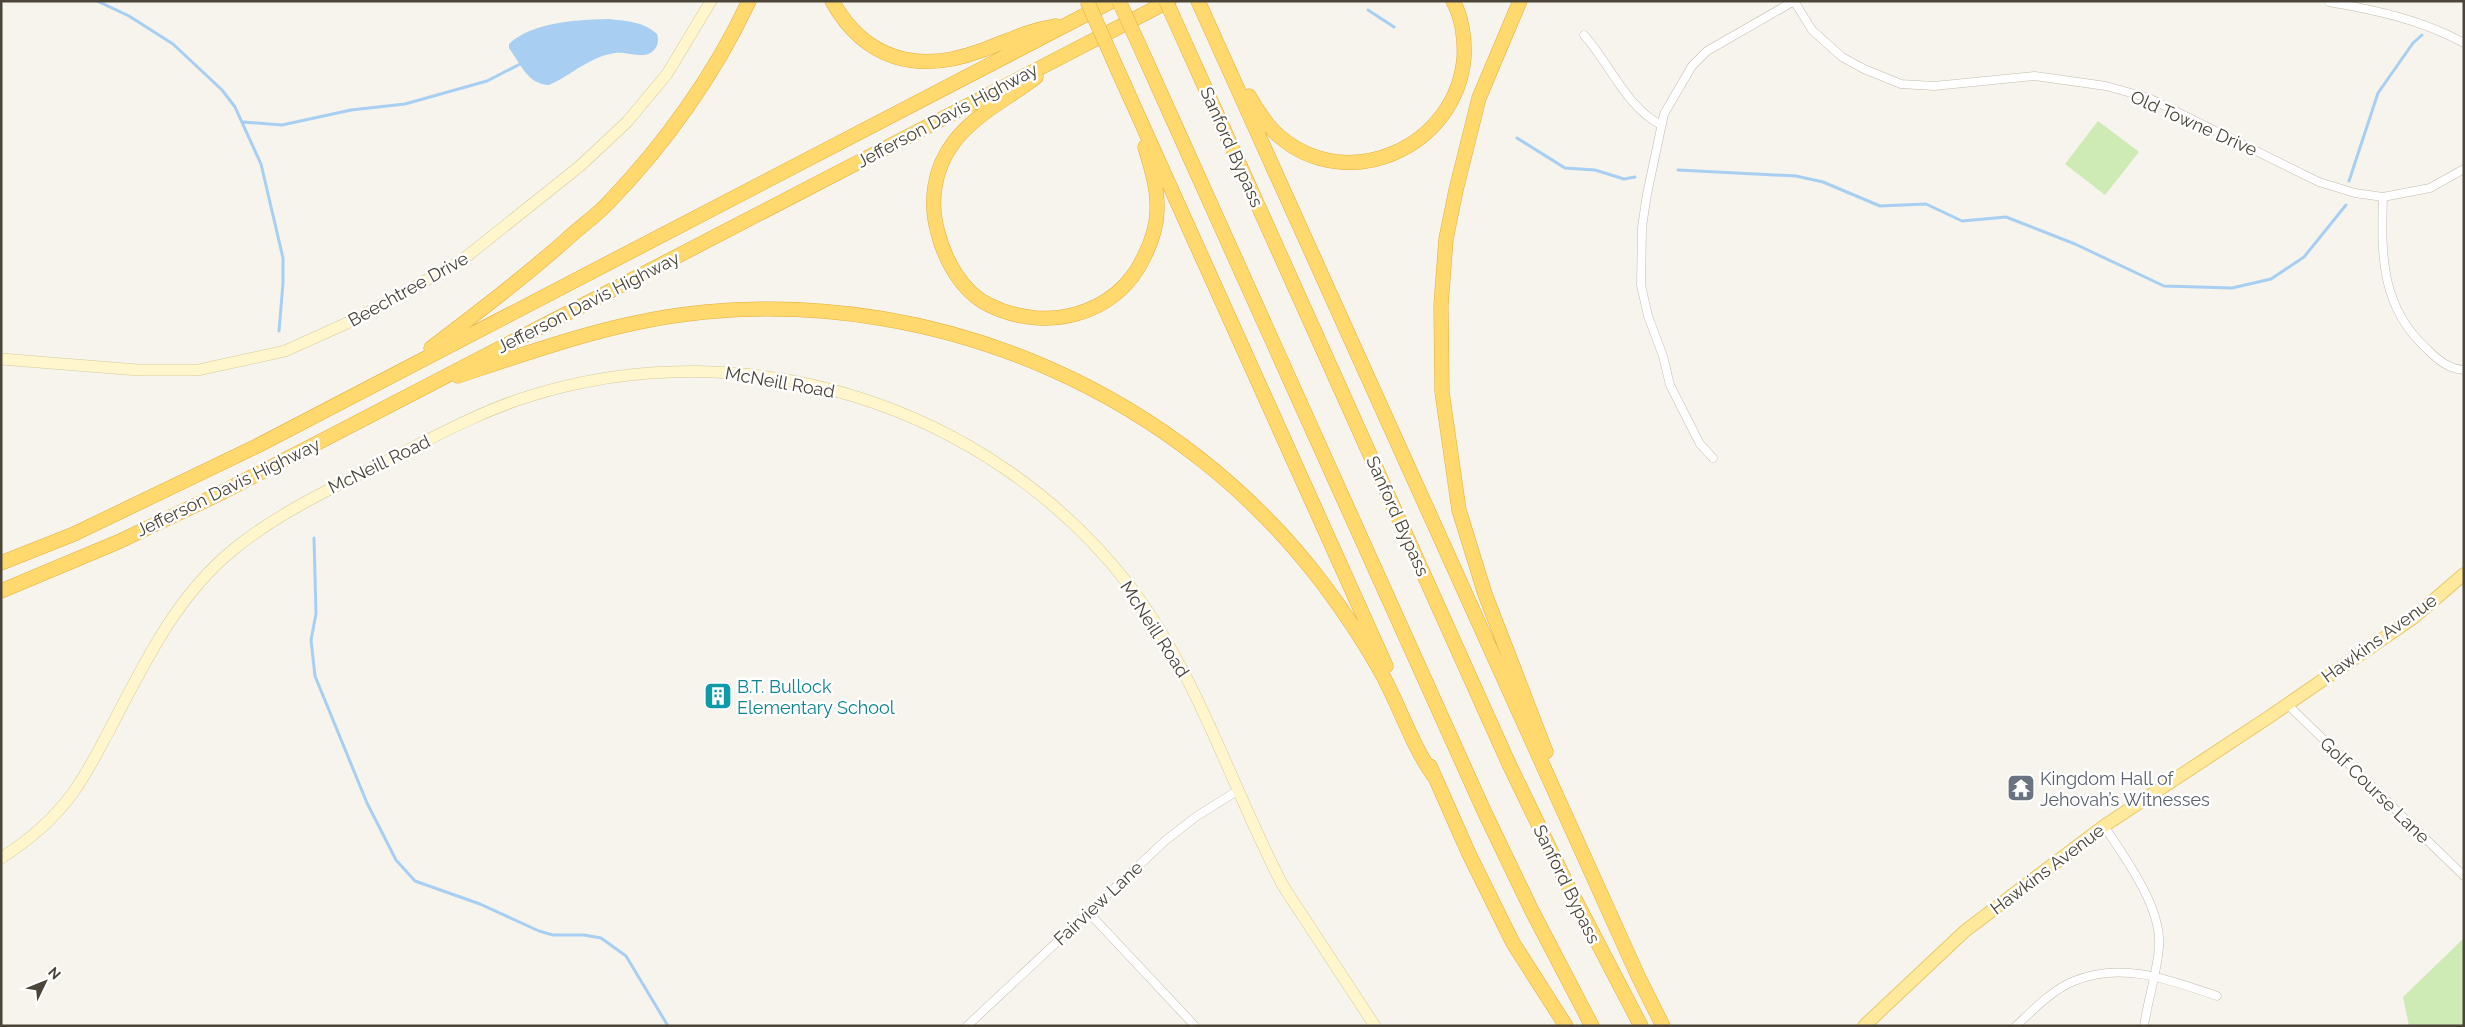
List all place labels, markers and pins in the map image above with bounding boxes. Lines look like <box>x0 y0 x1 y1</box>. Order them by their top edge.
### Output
place label: B.T. Bullock Elementary School <box>737 676 895 718</box>
building icon: B.T. Bullock Elementary School <box>703 681 733 711</box>
place label: Kingdom Hall of Jehovah’s Witnesses <box>2040 768 2210 810</box>
temple icon: Kingdom Hall of Jehovah’s Witnesses <box>2006 773 2036 803</box>

